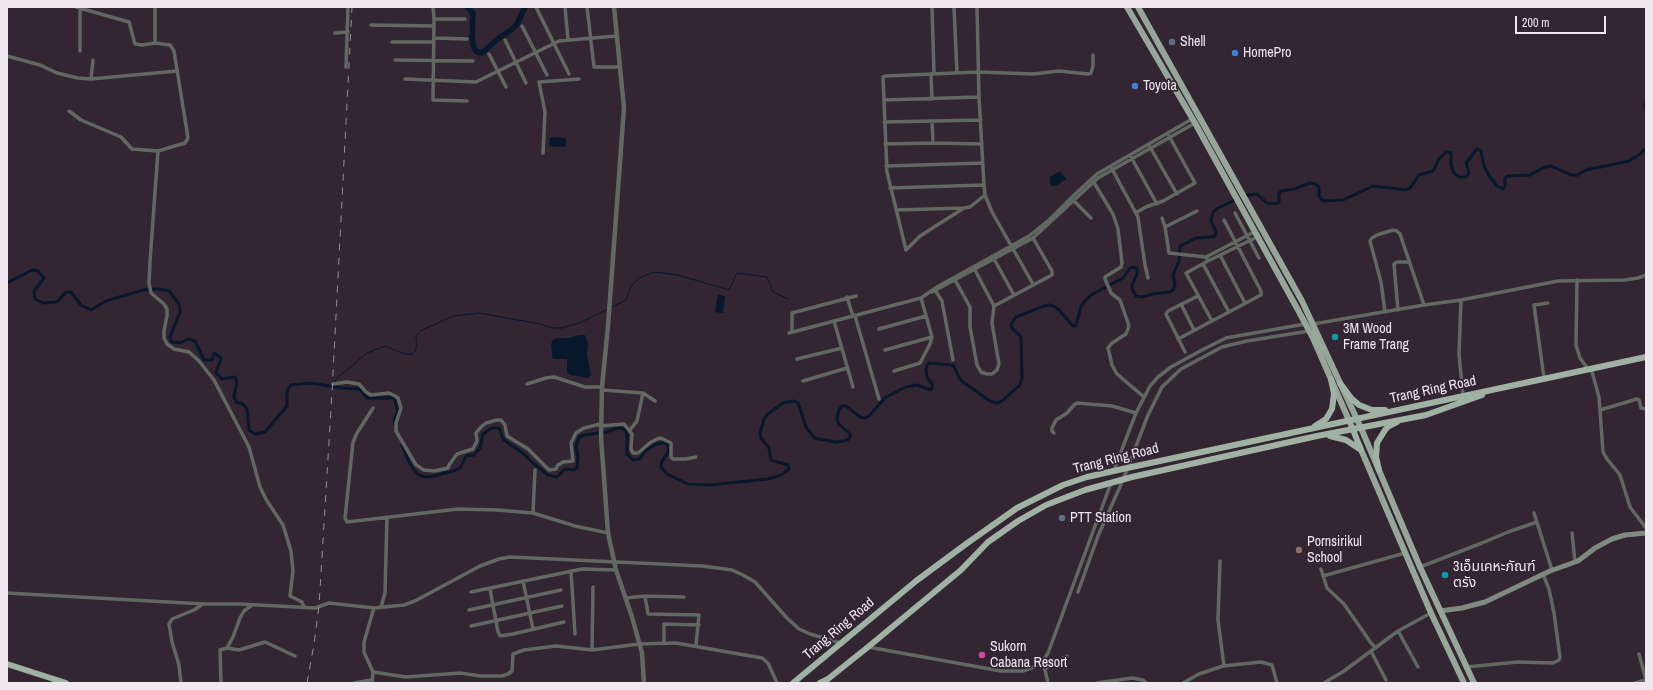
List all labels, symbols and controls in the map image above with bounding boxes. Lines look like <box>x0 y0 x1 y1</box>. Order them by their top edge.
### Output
scale bar <box>1517 8 1608 34</box>
text: 200 m <box>1522 15 1549 31</box>
place label: Shell <box>1180 34 1206 50</box>
marker: Shell <box>1167 37 1177 47</box>
place label: HomePro <box>1243 45 1291 61</box>
marker: HomePro <box>1230 48 1240 58</box>
place label: Toyota <box>1143 78 1177 94</box>
marker: Toyota <box>1130 81 1140 91</box>
place label: 3M Wood Frame Trang <box>1343 321 1409 354</box>
marker: 3M Wood Frame Trang <box>1330 332 1340 342</box>
street label: Trang Ring Road <box>1388 373 1478 407</box>
street label: Trang Ring Road <box>1071 440 1161 478</box>
place label: PTT Station <box>1070 510 1131 526</box>
marker: PTT Station <box>1057 513 1067 523</box>
place label: Pornsirikul School <box>1307 534 1362 566</box>
marker: Pornsirikul School <box>1294 545 1304 555</box>
place label: 3เอ็มเคหะภัณฑ์ ตรัง <box>1453 559 1535 592</box>
marker: 3เอ็มเคหะภัณฑ์ ตรัง <box>1440 570 1450 580</box>
street label: Trang Ring Road <box>800 594 878 664</box>
place label: Sukorn Cabana Resort <box>990 639 1067 672</box>
marker: Sukorn Cabana Resort <box>977 650 987 660</box>

